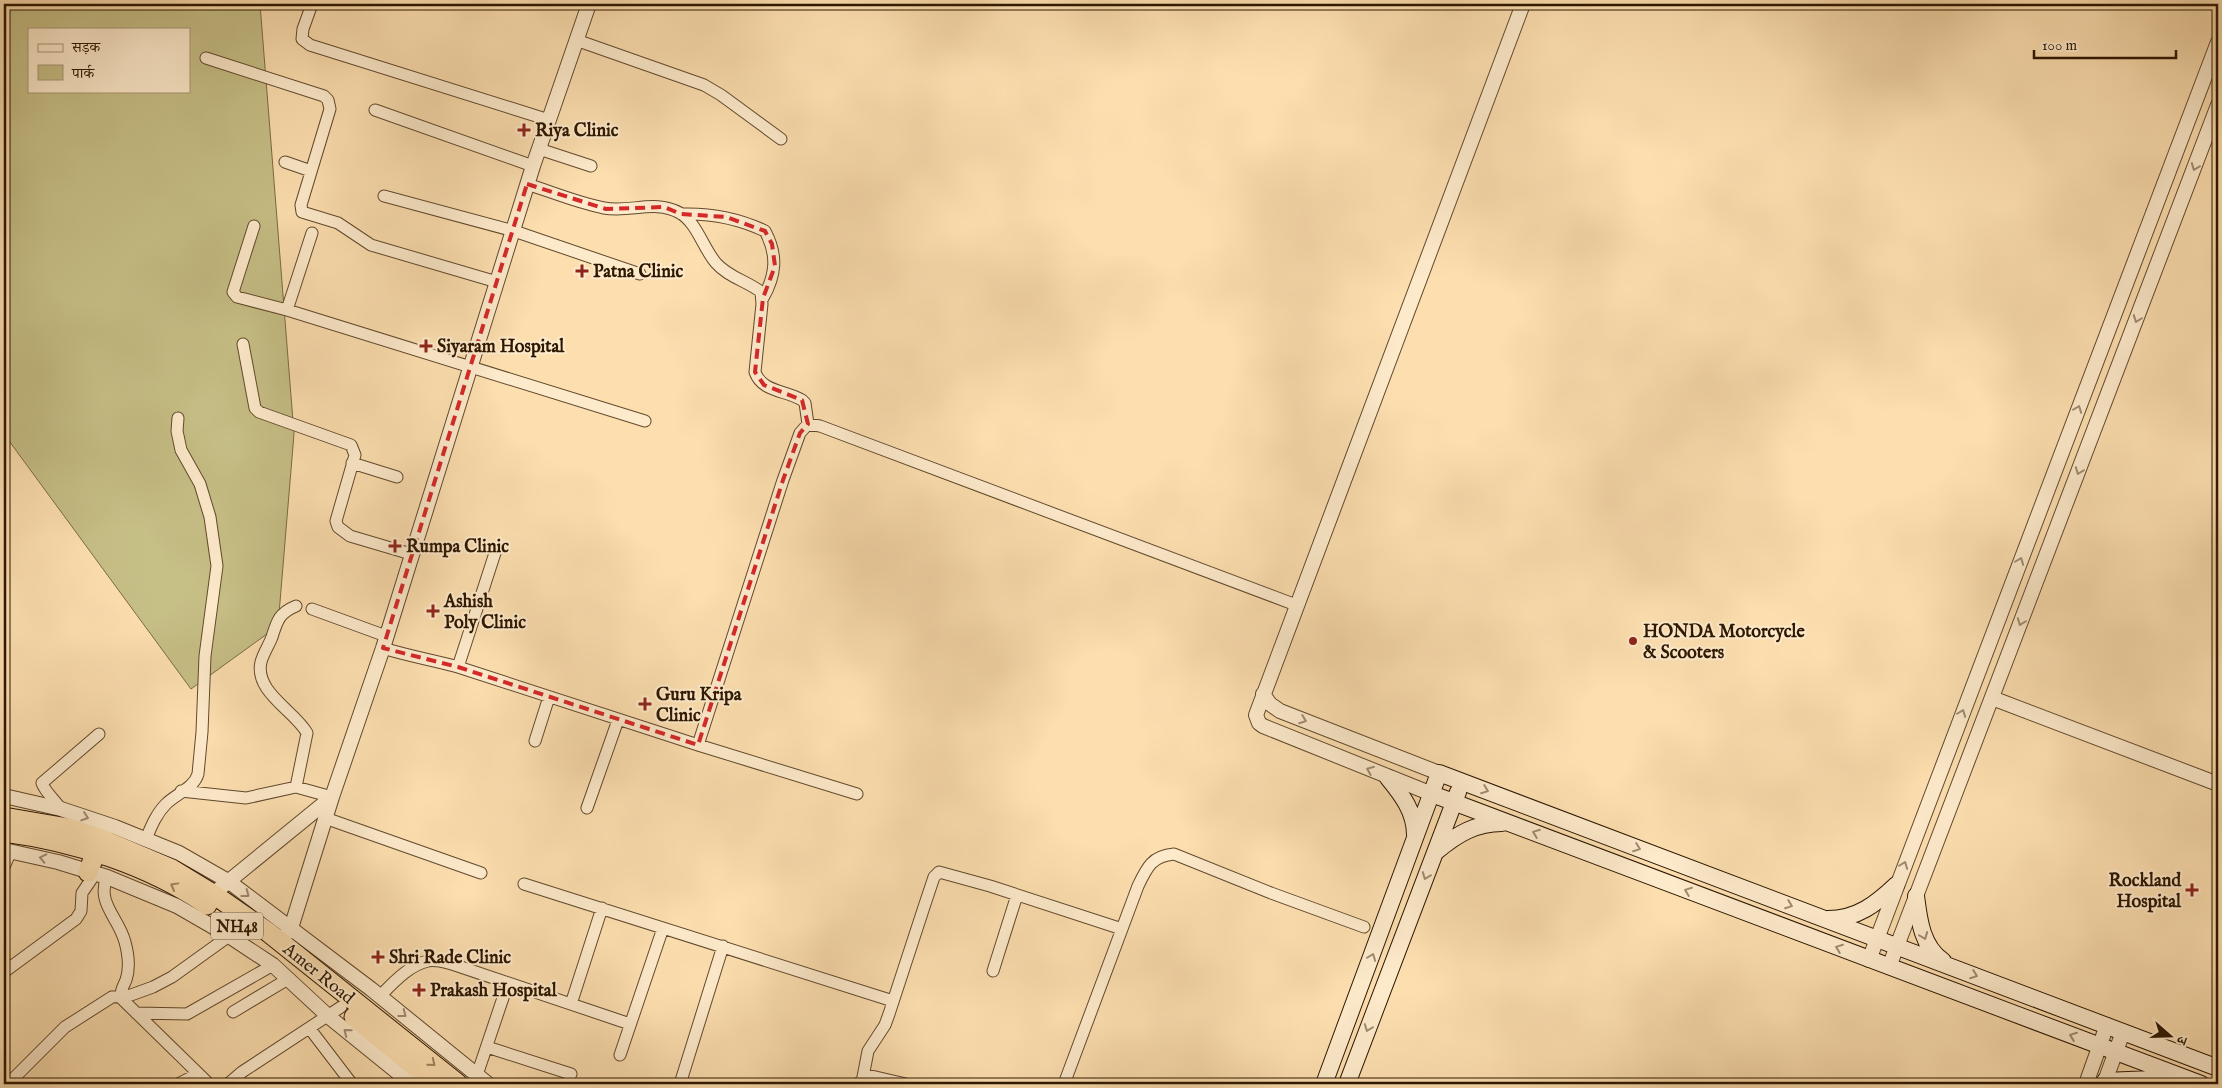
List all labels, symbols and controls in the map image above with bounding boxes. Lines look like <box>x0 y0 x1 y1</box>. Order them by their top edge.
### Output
legend <box>28 28 190 92</box>
scale bar <box>2034 28 2177 60</box>
text: 100 m <box>2042 36 2078 55</box>
text: सड़क <box>71 38 101 57</box>
text: पार्क <box>71 64 95 83</box>
place label: Riya Clinic <box>535 120 619 143</box>
marker: Riya Clinic <box>517 123 531 137</box>
one-way arrow <box>2191 162 2201 171</box>
place label: Patna Clinic <box>593 261 683 284</box>
marker: Patna Clinic <box>575 264 589 278</box>
one-way arrow <box>2133 314 2143 323</box>
place label: Siyaram Hospital <box>437 336 565 359</box>
marker: Siyaram Hospital <box>419 339 433 353</box>
one-way arrow <box>2072 405 2082 414</box>
one-way arrow <box>2075 466 2085 474</box>
place label: Rumpa Clinic <box>406 536 509 559</box>
marker: Rumpa Clinic <box>388 539 402 553</box>
one-way arrow <box>2014 557 2024 566</box>
place label: Ashish Poly Clinic <box>443 591 526 635</box>
marker: Ashish Poly Clinic <box>426 604 440 618</box>
one-way arrow <box>2017 618 2027 626</box>
place label: HONDA Motorcycle & Scooters <box>1643 621 1805 665</box>
marker: HONDA Motorcycle & Scooters <box>1627 635 1639 647</box>
place label: Guru Kripa Clinic <box>656 684 743 728</box>
marker: Guru Kripa Clinic <box>638 697 652 711</box>
one-way arrow <box>1956 709 1966 718</box>
one-way arrow <box>1298 714 1306 724</box>
one-way arrow <box>1366 766 1375 776</box>
one-way arrow <box>1480 784 1489 794</box>
one-way arrow <box>80 811 88 821</box>
one-way arrow <box>1532 829 1540 839</box>
one-way arrow <box>1632 842 1641 852</box>
one-way arrow <box>39 853 48 864</box>
one-way arrow <box>1898 861 1908 870</box>
place label: Rockland Hospital <box>2108 870 2182 914</box>
one-way arrow <box>1422 871 1432 880</box>
one-way arrow <box>171 883 180 893</box>
marker: Rockland Hospital <box>2185 883 2199 897</box>
one-way arrow <box>1684 887 1692 897</box>
one-way arrow <box>240 888 250 897</box>
one-way arrow <box>1784 899 1793 909</box>
road number: NH48 <box>211 912 263 939</box>
one-way arrow <box>1918 931 1928 940</box>
street label: Amer Road <box>277 938 359 1010</box>
one-way arrow <box>1836 944 1844 954</box>
place label: Shri Rade Clinic <box>389 947 511 970</box>
marker: Shri Rade Clinic <box>371 950 385 964</box>
one-way arrow <box>1366 953 1376 962</box>
one-way arrow <box>1969 969 1977 979</box>
place label: Prakash Hospital <box>430 980 558 1003</box>
marker: Prakash Hospital <box>412 983 426 997</box>
one-way arrow <box>397 1009 406 1017</box>
north arrow <box>2144 1010 2194 1060</box>
one-way arrow <box>1364 1023 1374 1031</box>
one-way arrow <box>344 1028 353 1037</box>
one-way arrow <box>2070 1032 2078 1042</box>
text: उ <box>2171 1033 2191 1047</box>
one-way arrow <box>426 1057 435 1066</box>

